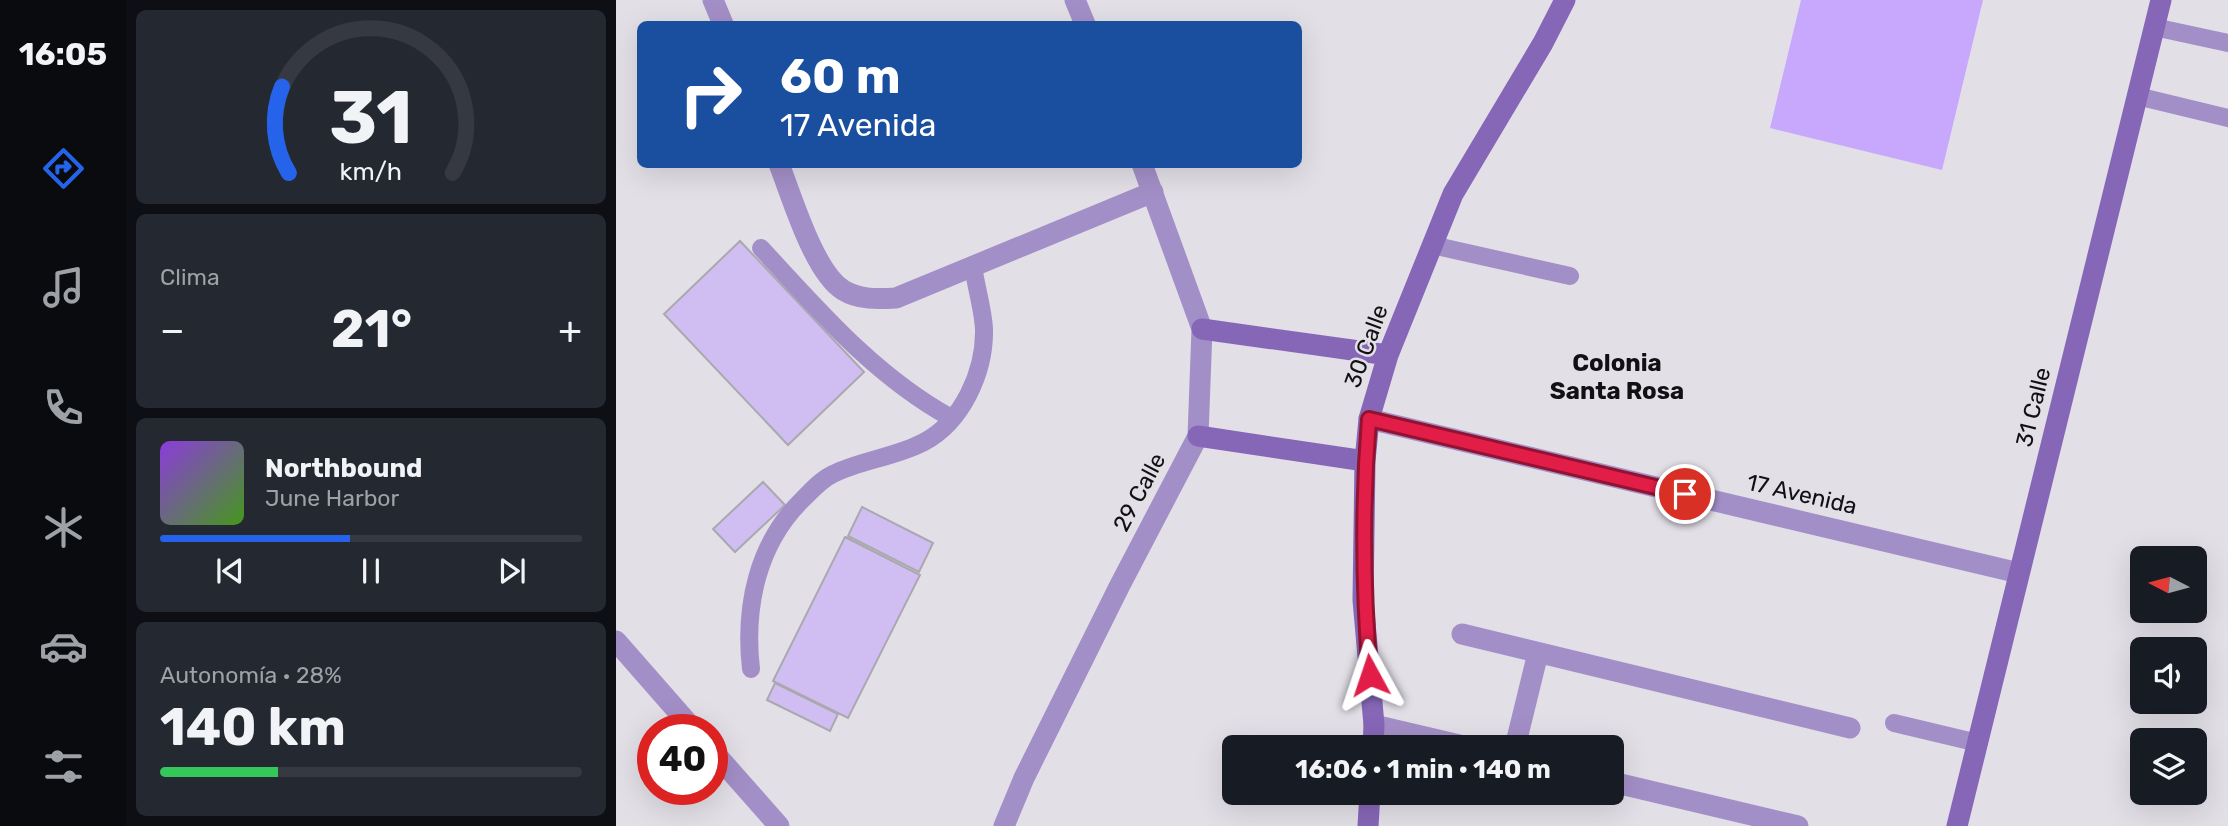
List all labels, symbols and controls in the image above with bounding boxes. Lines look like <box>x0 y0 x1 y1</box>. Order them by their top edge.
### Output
text: 16:05 <box>19 35 107 73</box>
text: 60 m <box>780 47 901 105</box>
icon: right <box>665 49 756 140</box>
text: 31 <box>329 75 413 161</box>
text: 17 Avenida <box>780 106 936 144</box>
icon: directions <box>39 144 88 193</box>
text: km/h <box>340 157 402 186</box>
icon: music <box>39 263 88 312</box>
text: Clima <box>160 263 220 291</box>
text: 21° <box>331 298 412 360</box>
street label: 30 Calle <box>1338 301 1394 391</box>
text: − <box>160 307 185 353</box>
text: + <box>558 307 582 353</box>
district label: Colonia Santa Rosa <box>1550 349 1684 405</box>
street label: 31 Calle <box>2010 364 2056 450</box>
icon: phone <box>39 383 88 432</box>
street label: 29 Calle <box>1107 448 1171 536</box>
text: Northbound <box>265 453 423 484</box>
pin <box>1655 464 1715 524</box>
street label: 17 Avenida <box>1744 468 1860 520</box>
icon: arrive <box>1666 475 1704 513</box>
text: June Harbor <box>265 484 399 512</box>
icon: climate <box>39 503 88 552</box>
north arrow <box>2130 546 2207 623</box>
map controls <box>2130 546 2207 805</box>
icon: previous <box>211 552 249 590</box>
icon: pause <box>352 552 390 590</box>
icon: next <box>493 552 531 590</box>
icon: car <box>39 622 88 671</box>
button: sound <box>2130 637 2207 714</box>
position arrow <box>1333 638 1407 712</box>
text: Autonomía · 28% <box>160 661 342 689</box>
text: 140 km <box>160 696 346 758</box>
speed limit sign: 40 <box>637 714 728 805</box>
button: layers <box>2130 728 2207 805</box>
icon: filters <box>39 742 88 791</box>
text: 16:06 · 1 min · 140 m <box>1295 754 1551 785</box>

